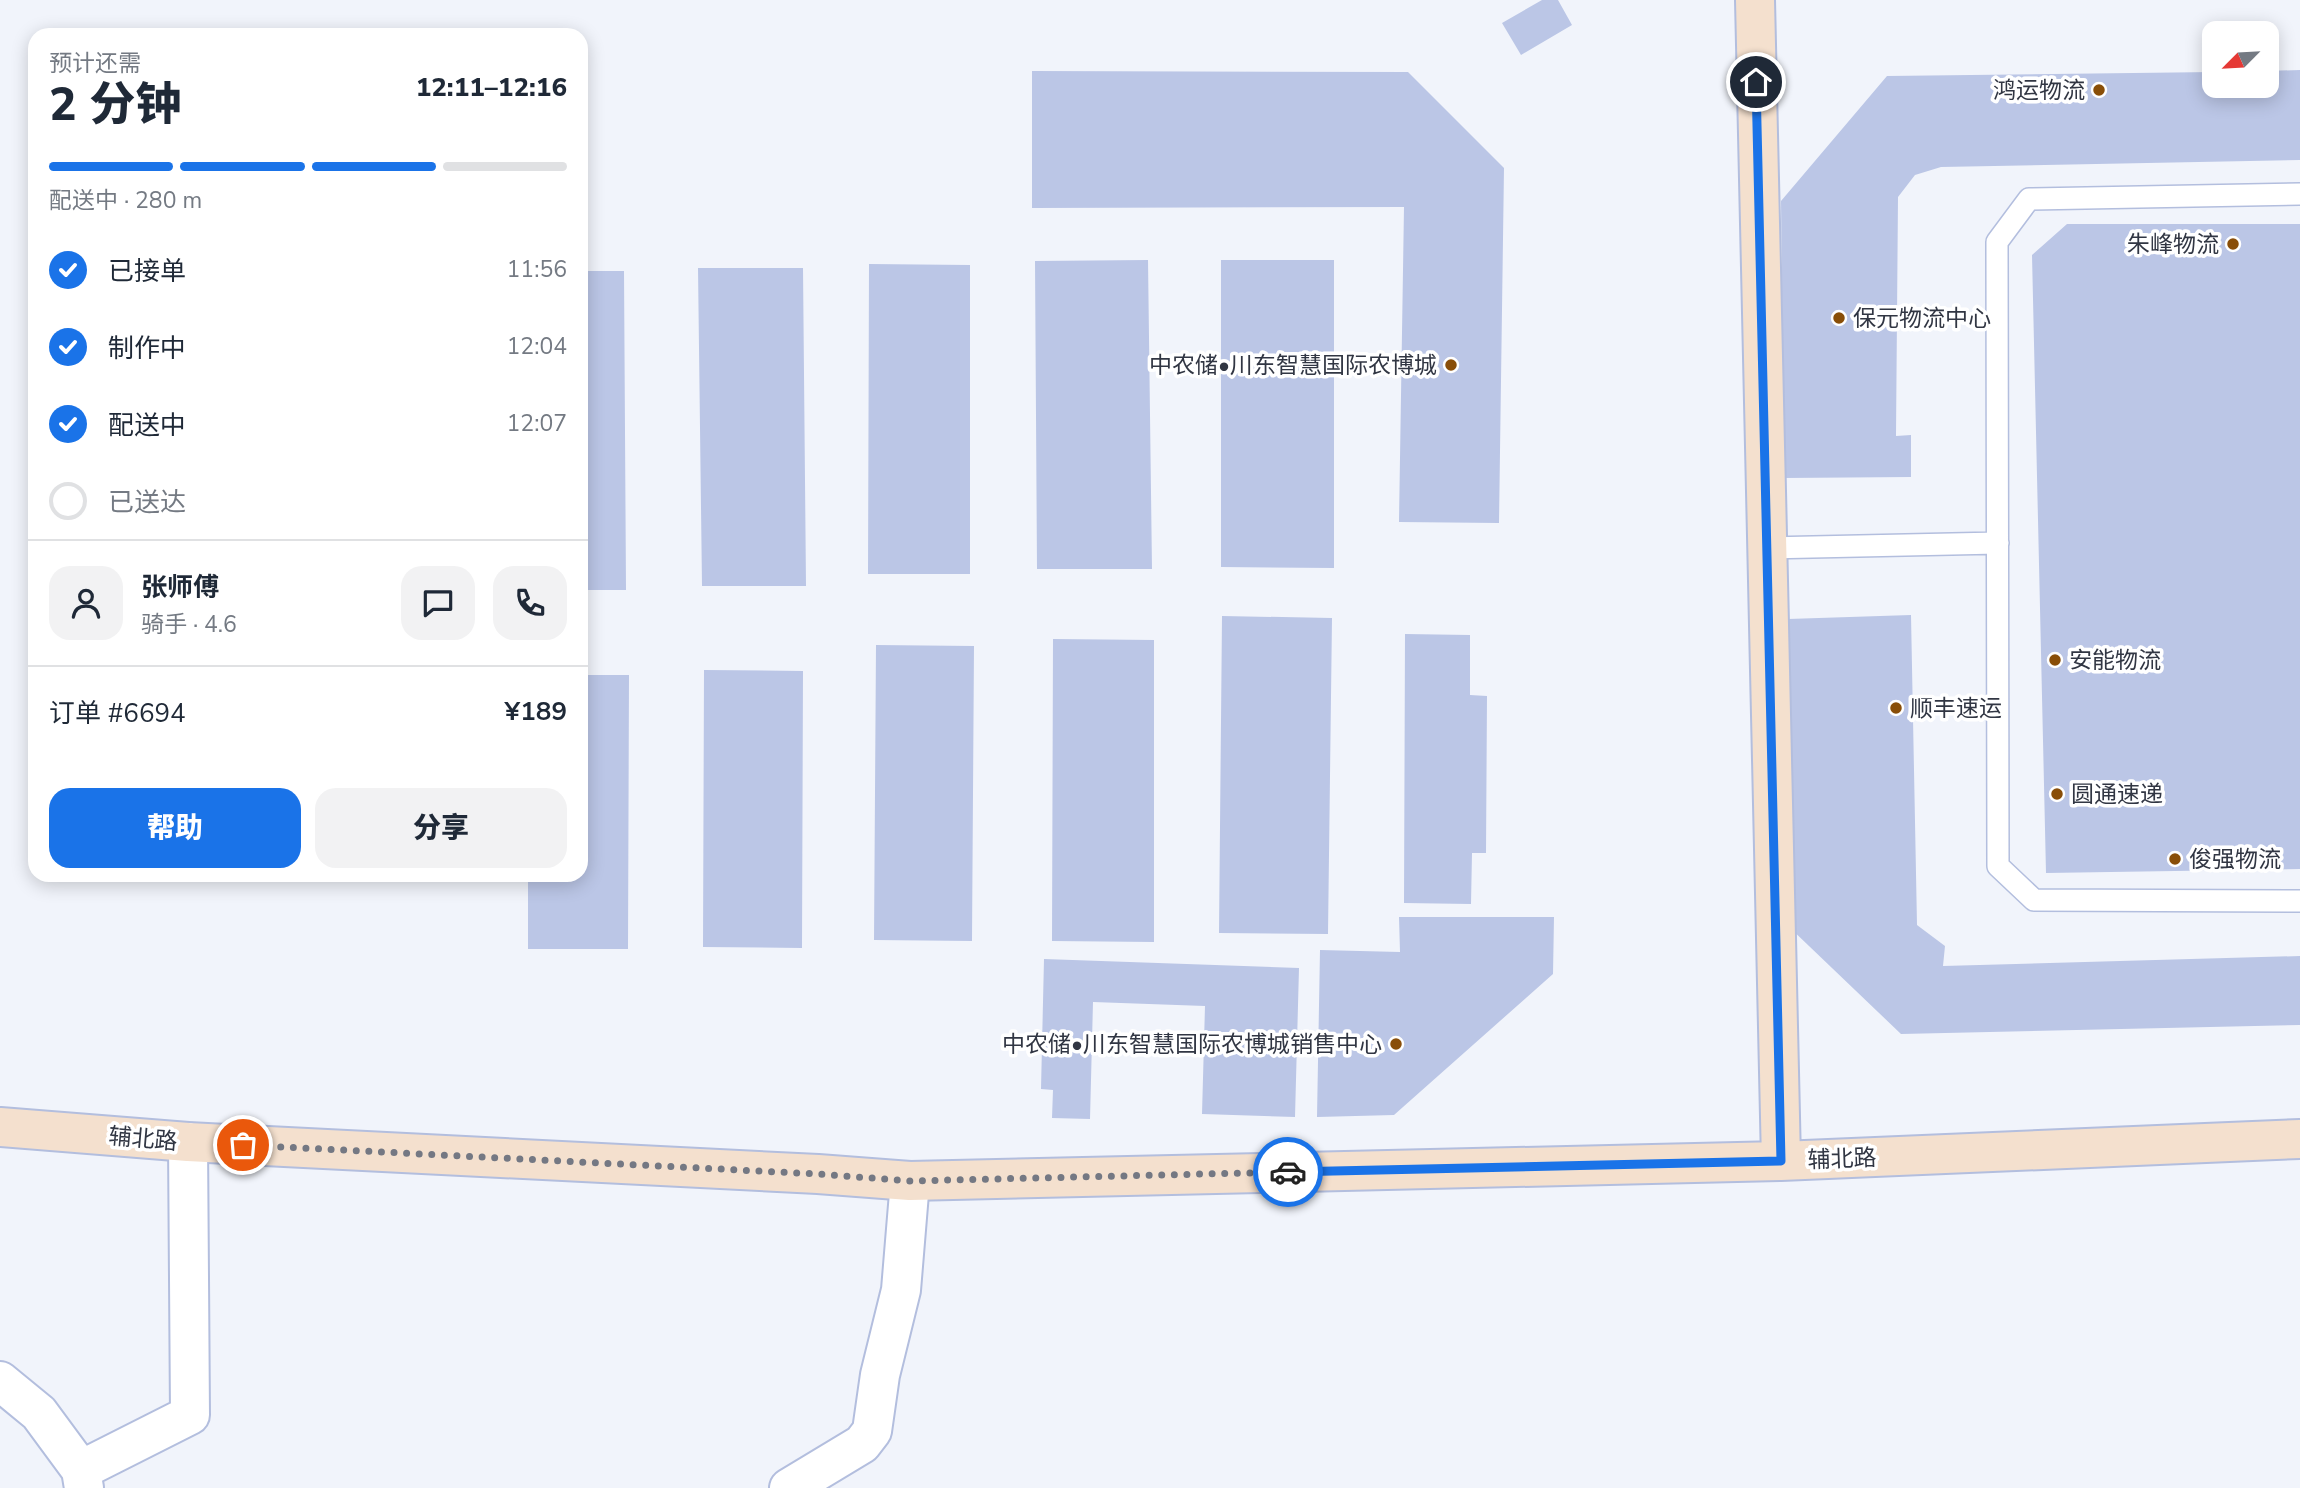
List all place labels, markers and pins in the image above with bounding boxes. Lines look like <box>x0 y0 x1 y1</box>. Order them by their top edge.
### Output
pin <box>1726 52 1786 112</box>
place label: 鸿运物流 <box>1993 75 2085 106</box>
marker: 鸿运物流 <box>2091 82 2107 98</box>
place label: 朱峰物流 <box>2127 229 2219 260</box>
marker: 朱峰物流 <box>2225 236 2241 252</box>
place label: 保元物流中心 <box>1853 303 1991 334</box>
marker: 保元物流中心 <box>1831 310 1847 326</box>
place label: 中农储•川东智慧国际农博城 <box>1149 350 1437 381</box>
marker: 中农储•川东智慧国际农博城 <box>1443 357 1459 373</box>
place label: 安能物流 <box>2069 645 2161 676</box>
marker: 安能物流 <box>2047 652 2063 668</box>
place label: 顺丰速运 <box>1910 693 2002 724</box>
marker: 顺丰速运 <box>1888 700 1904 716</box>
place label: 圆通速递 <box>2071 779 2163 810</box>
marker: 圆通速递 <box>2049 786 2065 802</box>
place label: 俊强物流 <box>2189 844 2281 875</box>
marker: 俊强物流 <box>2167 851 2183 867</box>
place label: 中农储•川东智慧国际农博城销售中心 <box>1002 1029 1382 1060</box>
marker: 中农储•川东智慧国际农博城销售中心 <box>1388 1036 1404 1052</box>
pin <box>213 1115 273 1175</box>

